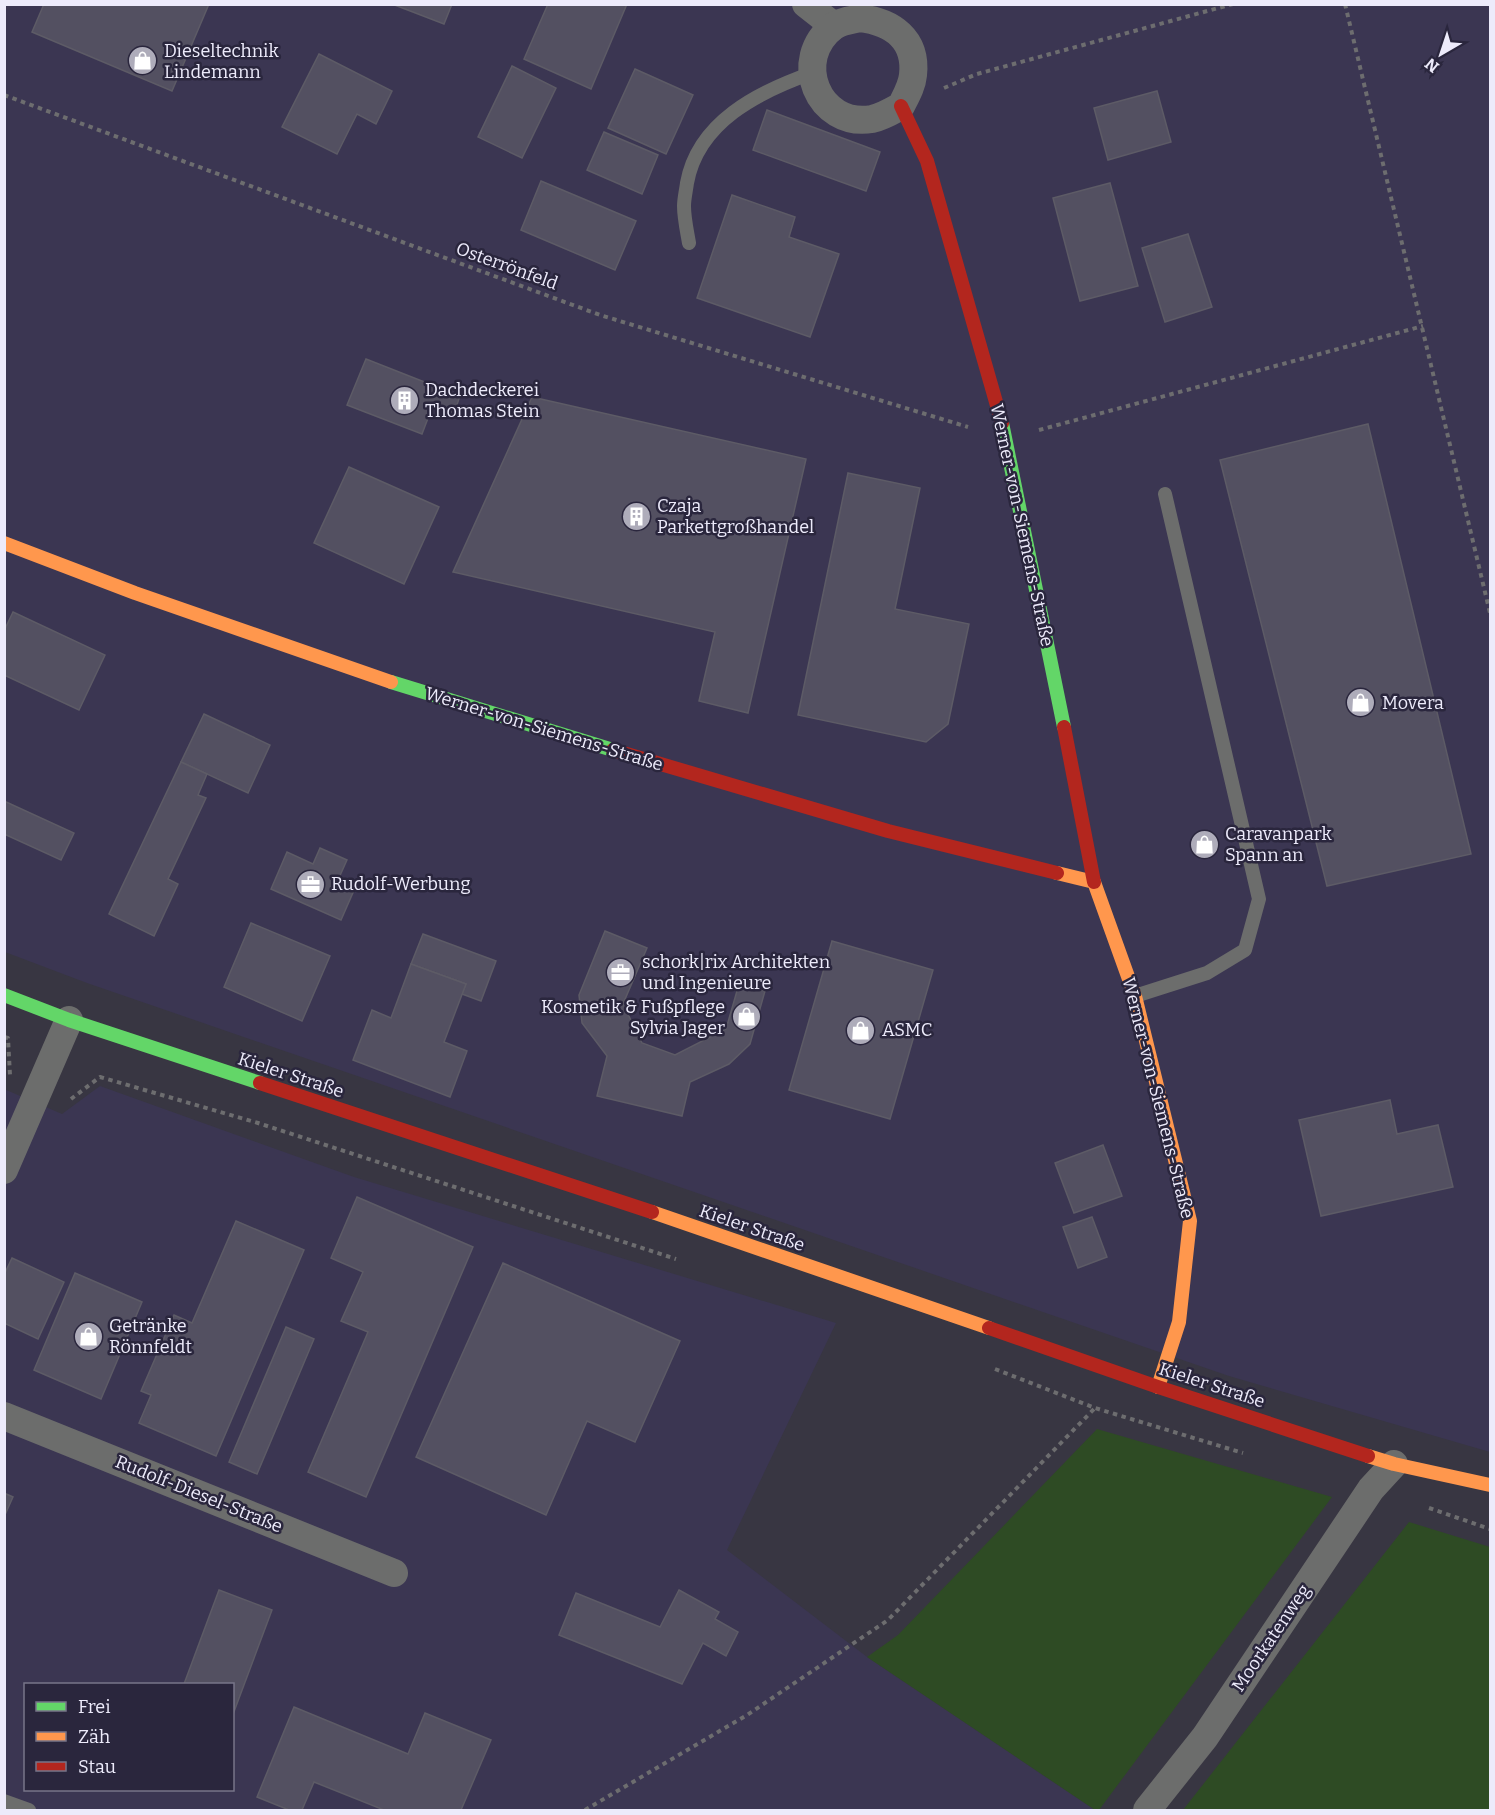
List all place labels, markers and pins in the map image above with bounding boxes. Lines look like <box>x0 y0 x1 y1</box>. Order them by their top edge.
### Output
place label: Dieseltechnik Lindemann <box>164 40 279 83</box>
shop icon: Dieseltechnik Lindemann <box>127 45 159 77</box>
place label: Dachdeckerei Thomas Stein <box>425 379 540 422</box>
building icon: Dachdeckerei Thomas Stein <box>388 384 420 416</box>
place label: Czaja Parkettgroßhandel <box>657 495 814 538</box>
building icon: Czaja Parkettgroßhandel <box>620 500 652 532</box>
shop icon: Movera <box>1345 687 1377 719</box>
place label: Movera <box>1382 692 1444 714</box>
place label: Caravanpark Spann an <box>1225 823 1332 866</box>
shop icon: Caravanpark Spann an <box>1188 828 1220 860</box>
office icon: Rudolf-Werbung <box>294 868 326 900</box>
place label: Rudolf-Werbung <box>331 873 470 895</box>
place label: schork|rix Architekten und Ingenieure <box>642 951 831 994</box>
office icon: schork|rix Architekten und Ingenieure <box>605 956 637 988</box>
place label: Kosmetik & Fußpflege Sylvia Jager <box>541 996 725 1039</box>
shop icon: Kosmetik & Fußpflege Sylvia Jager <box>730 1001 762 1033</box>
shop icon: ASMC <box>845 1014 877 1046</box>
place label: ASMC <box>882 1019 932 1041</box>
place label: Getränke Rönnfeldt <box>109 1315 192 1358</box>
shop icon: Getränke Rönnfeldt <box>72 1320 104 1352</box>

